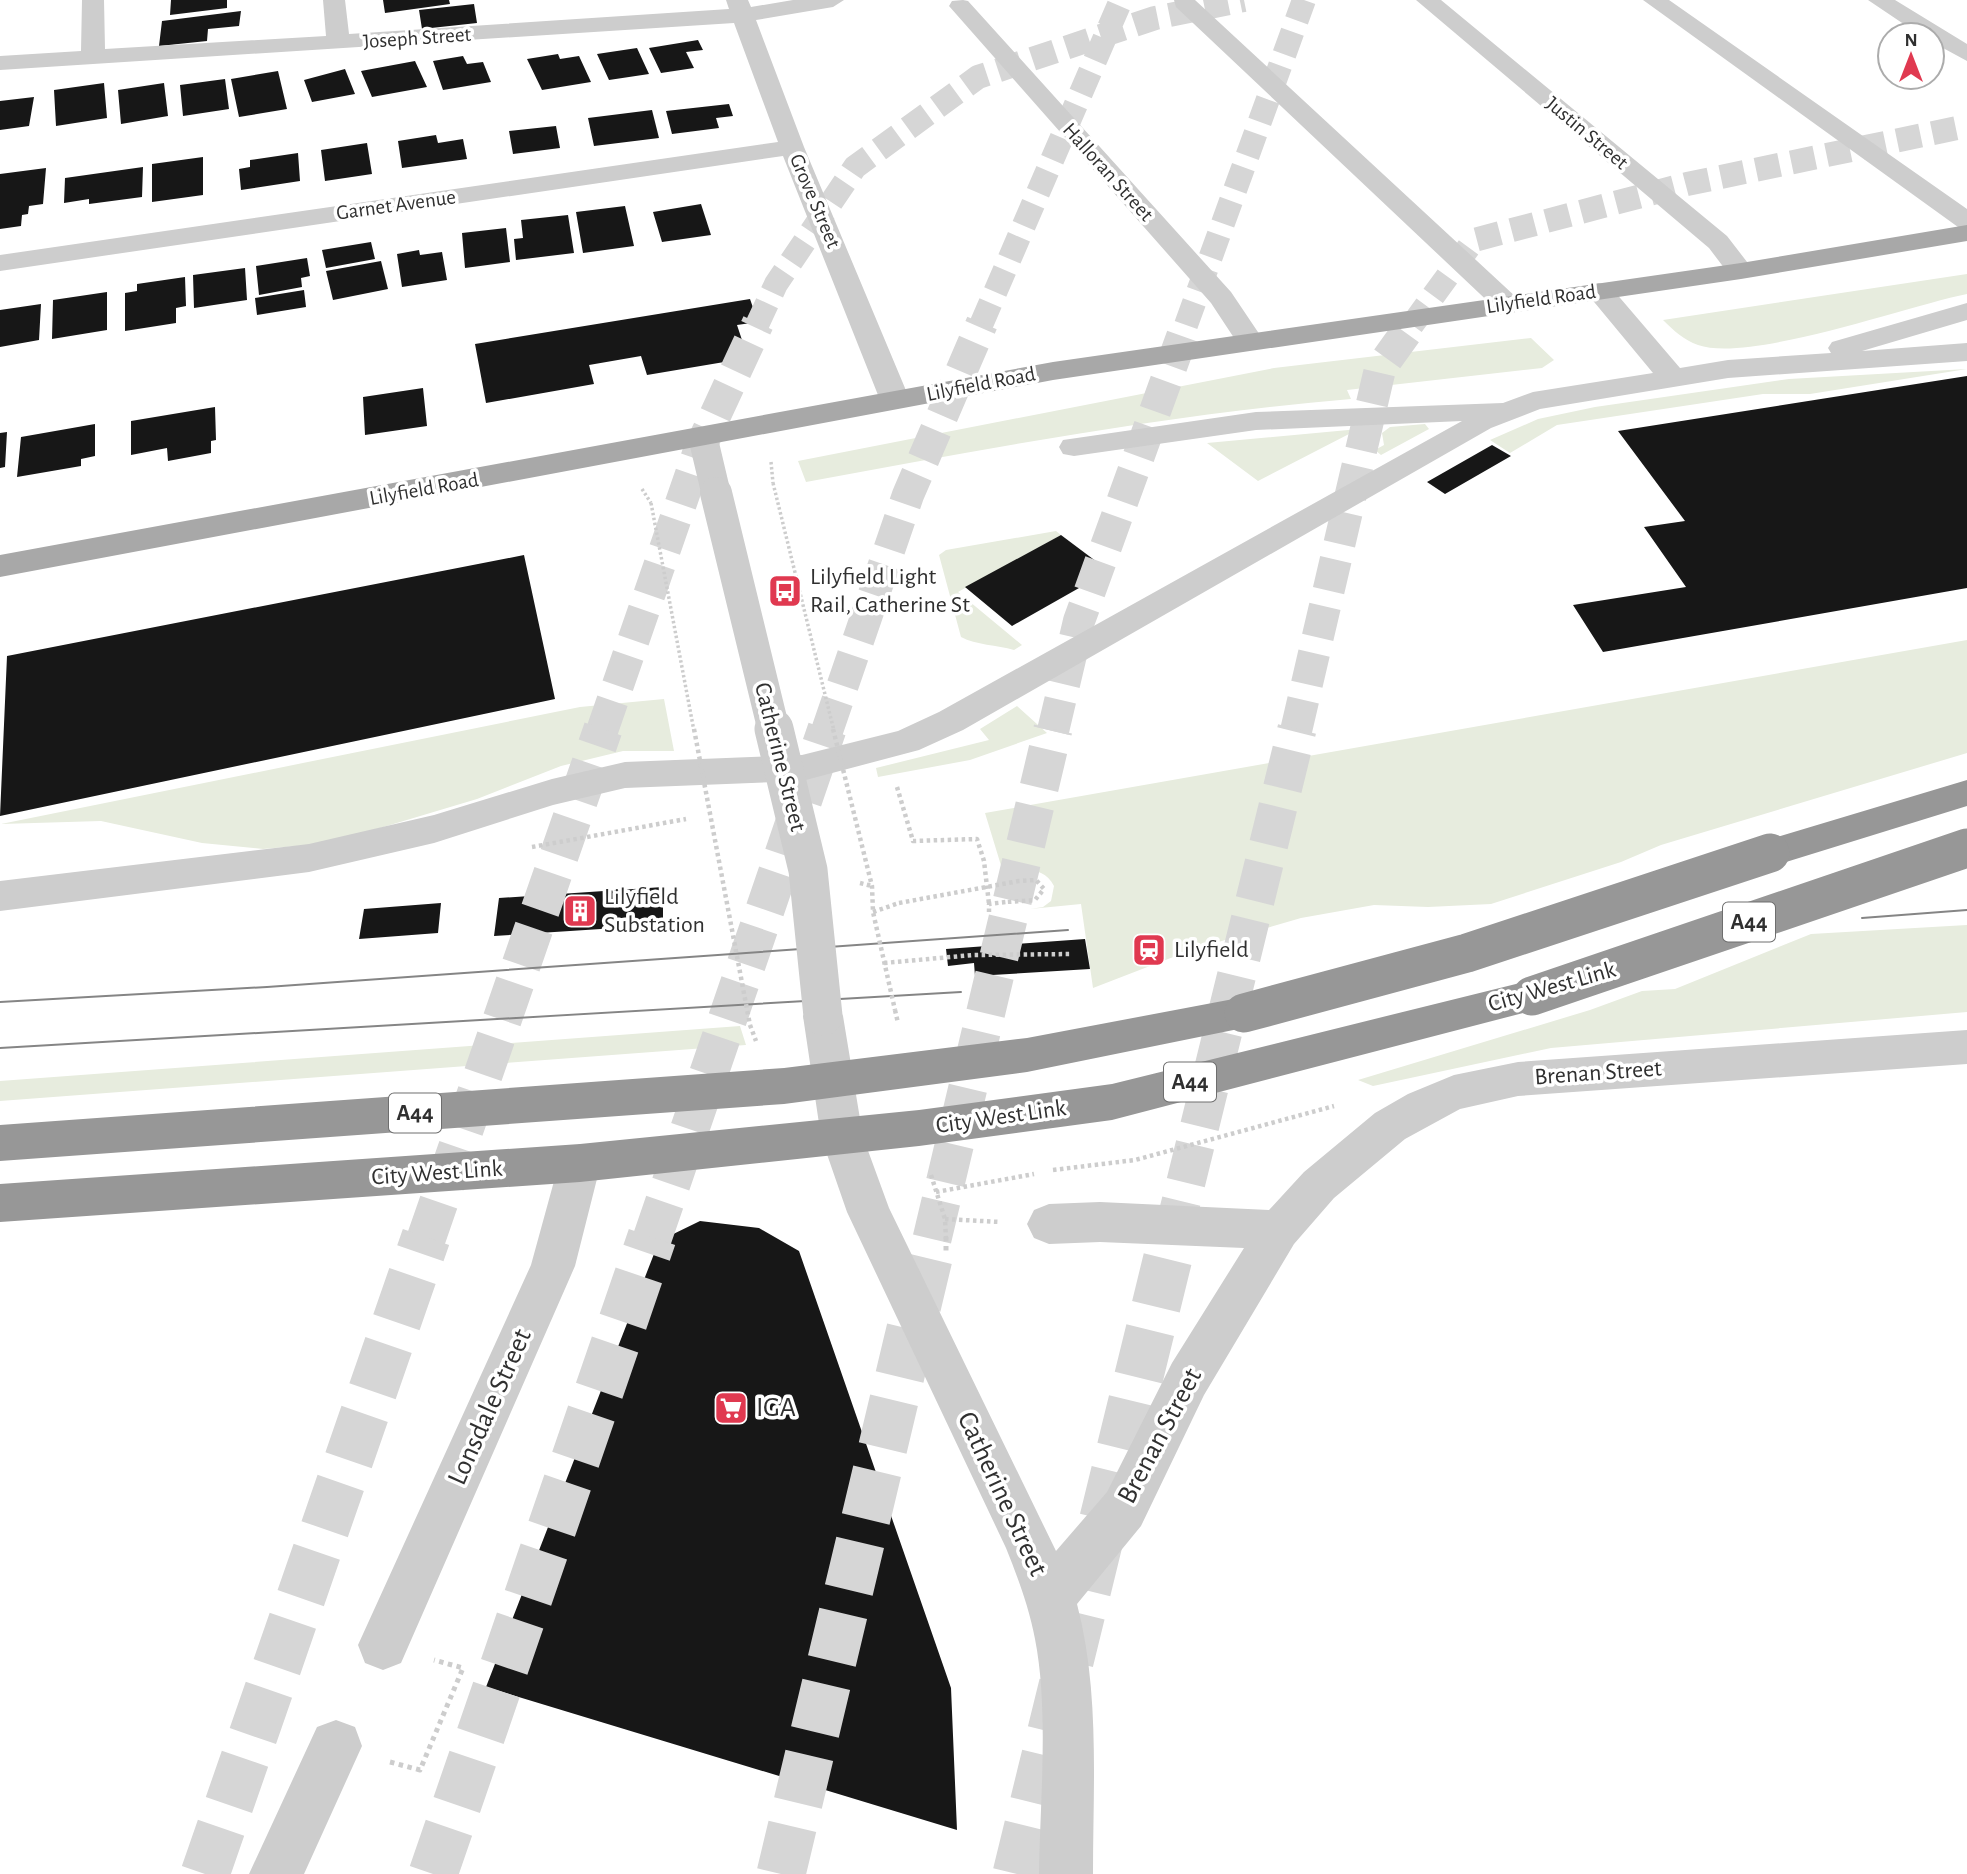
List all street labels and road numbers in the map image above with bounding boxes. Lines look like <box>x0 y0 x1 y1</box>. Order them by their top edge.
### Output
street label: Joseph Street <box>362 24 472 52</box>
street label: Justin Street <box>1542 93 1632 173</box>
street label: Halloran Street <box>1059 119 1157 225</box>
street label: Grove Street <box>786 151 844 251</box>
street label: Garnet Avenue <box>335 186 457 224</box>
street label: Lilyfield Road <box>1485 281 1597 317</box>
street label: Lilyfield Road <box>925 363 1037 405</box>
street label: Lilyfield Road <box>368 469 480 509</box>
street label: Catherine Street <box>750 680 810 834</box>
road number: A44 <box>1723 903 1775 942</box>
street label: City West Link <box>1486 957 1618 1017</box>
street label: Brenan Street <box>1534 1057 1663 1089</box>
road number: A44 <box>1164 1063 1216 1102</box>
road number: A44 <box>389 1094 441 1132</box>
street label: City West Link <box>934 1096 1068 1138</box>
street label: City West Link <box>371 1156 503 1190</box>
street label: Lonsdale Street <box>443 1325 537 1489</box>
street label: Brenan Street <box>1113 1364 1207 1508</box>
street label: Catherine Street <box>952 1408 1052 1580</box>

